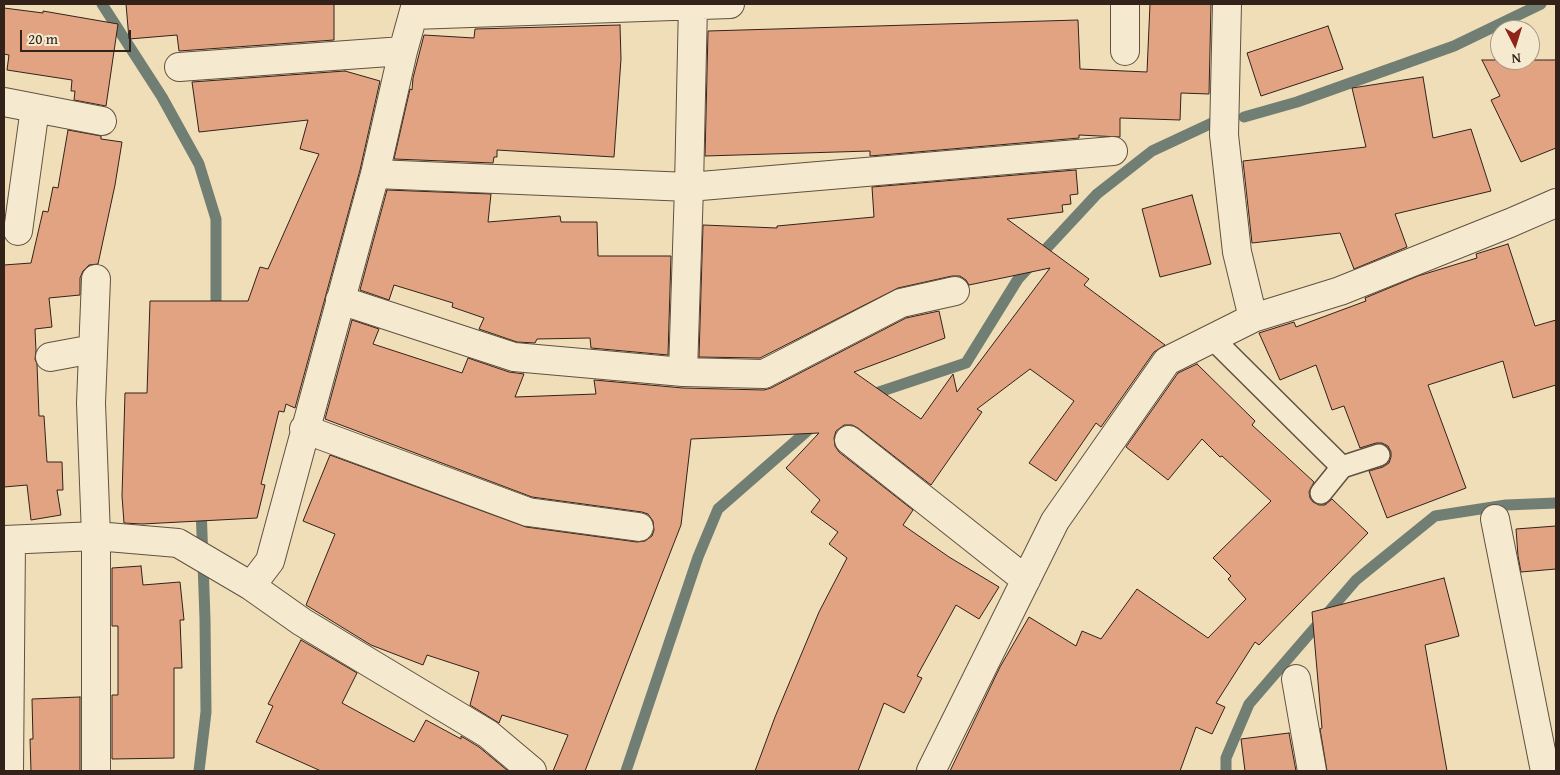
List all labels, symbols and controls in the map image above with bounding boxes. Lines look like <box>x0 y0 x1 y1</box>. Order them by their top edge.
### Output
scale bar <box>22 20 134 52</box>
north arrow <box>1490 20 1540 70</box>
text: 20 m <box>28 28 58 49</box>
text: N <box>1511 49 1522 69</box>

